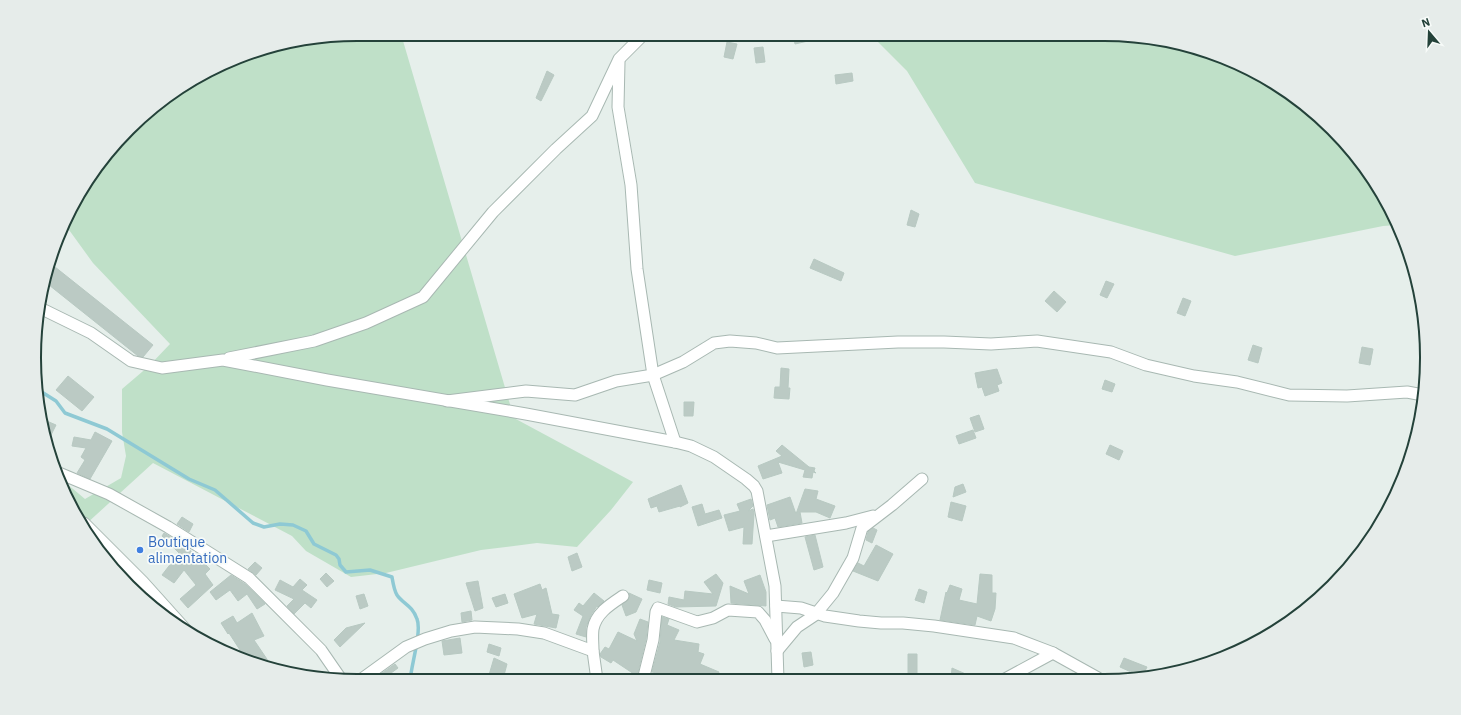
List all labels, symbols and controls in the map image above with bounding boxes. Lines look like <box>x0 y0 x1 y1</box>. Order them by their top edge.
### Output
north arrow <box>1409 12 1449 52</box>
text: N <box>1420 15 1432 30</box>
place label: Boutique alimentation <box>148 533 227 567</box>
marker: Boutique alimentation <box>135 545 145 555</box>

